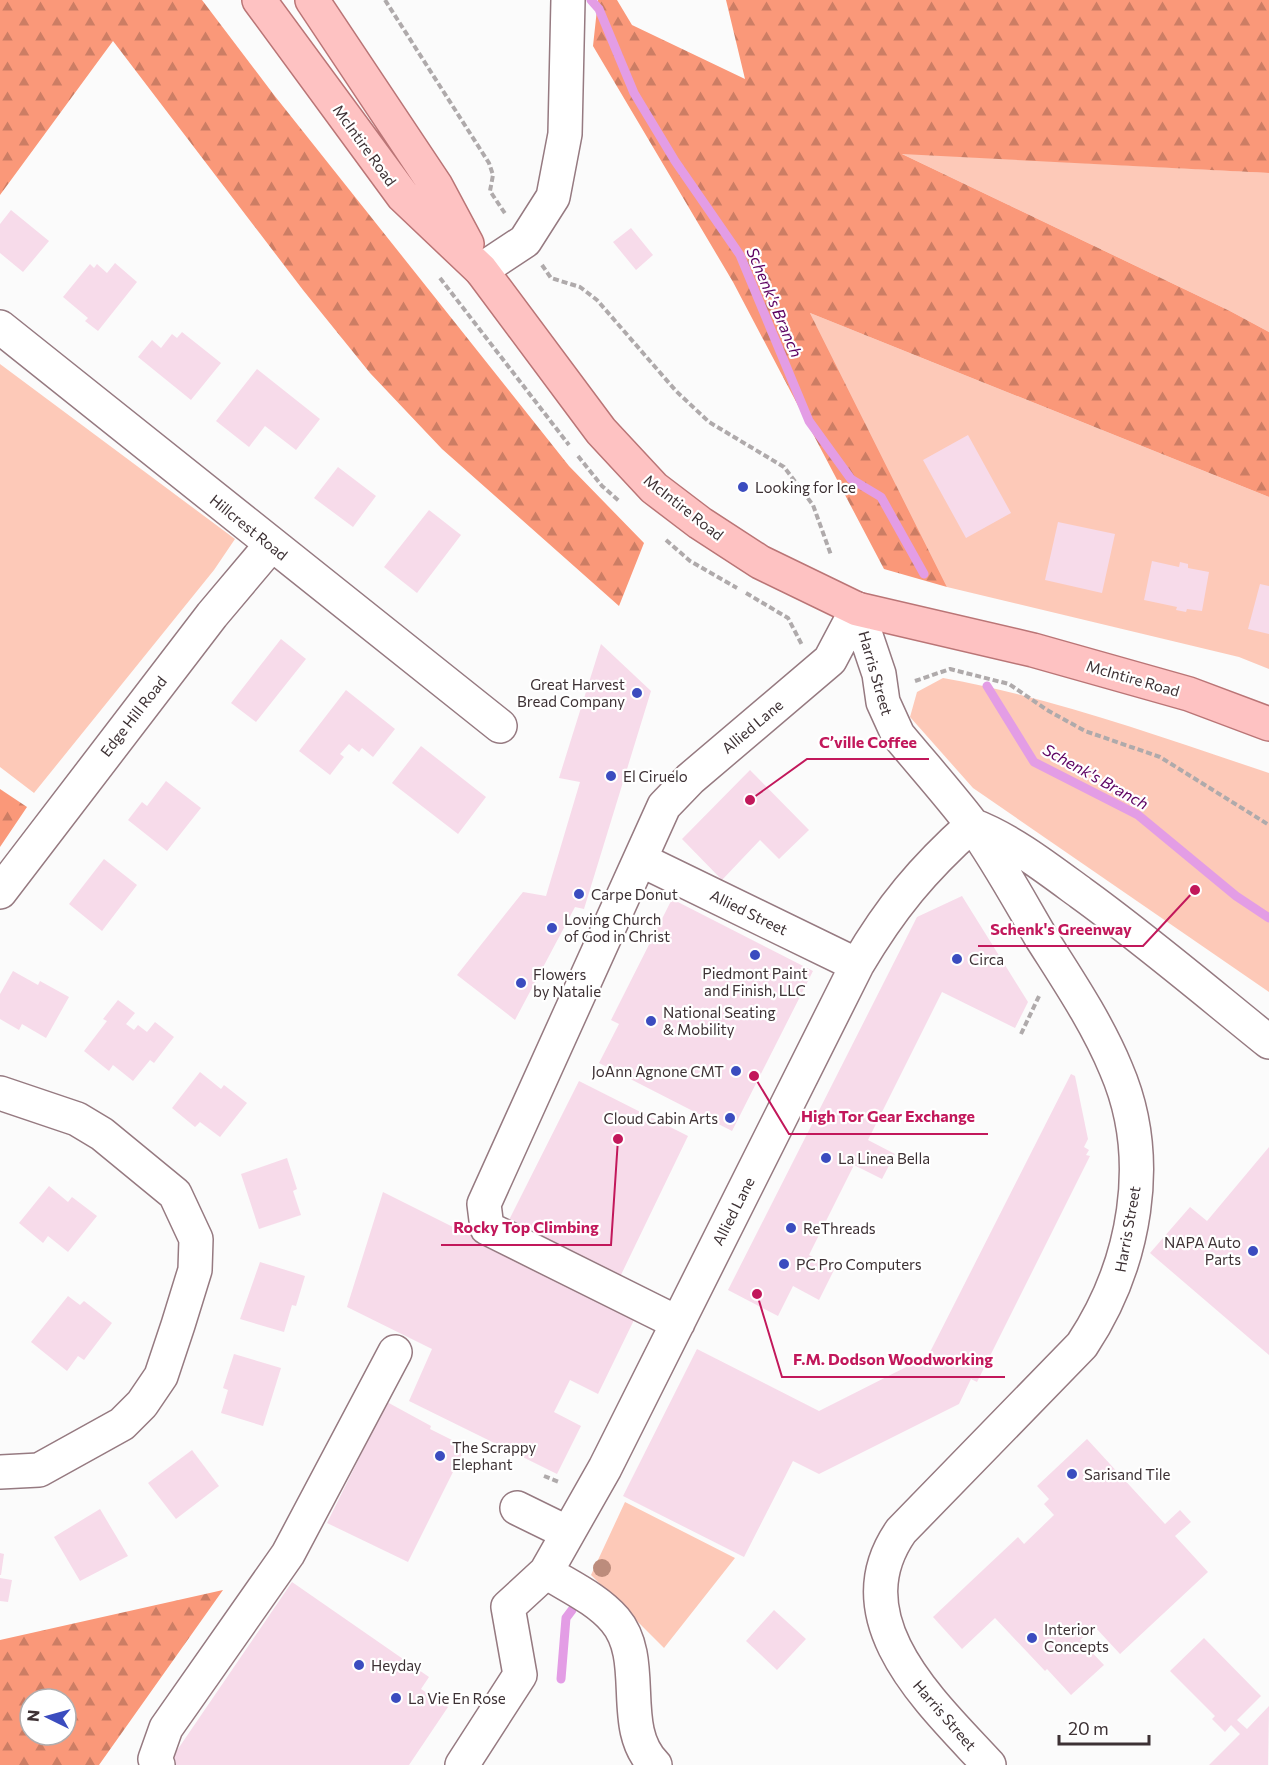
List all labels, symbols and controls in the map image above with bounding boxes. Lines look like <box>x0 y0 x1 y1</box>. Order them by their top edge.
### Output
street label: McIntire Road <box>329 101 401 189</box>
water label: Schenk's Branch <box>743 244 807 360</box>
street label: McIntire Road <box>641 470 727 544</box>
place label: Looking for Ice <box>755 478 856 496</box>
marker: Looking for Ice <box>736 480 750 494</box>
street label: Hillcrest Road <box>207 490 291 564</box>
street label: Harris Street <box>855 629 897 717</box>
street label: McIntire Road <box>1084 656 1182 700</box>
street label: Edge Hill Road <box>96 672 170 760</box>
place label: Great Harvest Bread Company <box>517 675 625 710</box>
marker: Great Harvest Bread Company <box>630 686 644 700</box>
street label: Allied Lane <box>718 695 786 757</box>
callout: C’ville Coffee <box>807 725 929 759</box>
text: C’ville Coffee <box>819 732 917 751</box>
water label: Schenk's Branch <box>1040 739 1152 813</box>
place label: El Ciruelo <box>623 767 688 785</box>
marker: El Ciruelo <box>604 769 618 783</box>
place label: Carpe Donut <box>591 885 678 903</box>
street label: Allied Street <box>707 886 791 938</box>
marker: Carpe Donut <box>572 887 586 901</box>
place label: Loving Church of God in Christ <box>564 910 670 945</box>
callout: Schenk's Greenway <box>978 912 1143 946</box>
text: Schenk's Greenway <box>990 919 1132 938</box>
marker: Loving Church of God in Christ <box>545 921 559 935</box>
marker: Piedmont Paint and Finish, LLC <box>748 948 762 962</box>
place label: Circa <box>969 950 1004 968</box>
marker: Circa <box>950 952 964 966</box>
place label: Piedmont Paint and Finish, LLC <box>702 964 808 999</box>
place label: Flowers by Natalie <box>533 965 601 1000</box>
marker: Flowers by Natalie <box>514 976 528 990</box>
place label: National Seating & Mobility <box>663 1003 776 1038</box>
marker: National Seating & Mobility <box>644 1014 658 1028</box>
place label: JoAnn Agnone CMT <box>591 1062 724 1080</box>
marker: JoAnn Agnone CMT <box>729 1064 743 1078</box>
callout: High Tor Gear Exchange <box>789 1100 988 1134</box>
text: High Tor Gear Exchange <box>801 1106 975 1125</box>
place label: Cloud Cabin Arts <box>603 1109 718 1127</box>
marker: Cloud Cabin Arts <box>723 1111 737 1125</box>
place label: La Linea Bella <box>838 1149 930 1167</box>
marker: La Linea Bella <box>819 1151 833 1165</box>
street label: Allied Lane <box>708 1174 758 1248</box>
street label: Harris Street <box>1111 1185 1143 1273</box>
callout: Rocky Top Climbing <box>441 1211 611 1245</box>
text: Rocky Top Climbing <box>453 1217 599 1236</box>
place label: ReThreads <box>803 1219 876 1237</box>
marker: ReThreads <box>784 1221 798 1235</box>
place label: NAPA Auto Parts <box>1164 1233 1241 1268</box>
marker: NAPA Auto Parts <box>1246 1244 1260 1258</box>
place label: PC Pro Computers <box>796 1255 922 1273</box>
marker: PC Pro Computers <box>777 1257 791 1271</box>
callout: F.M. Dodson Woodworking <box>782 1343 1005 1377</box>
text: F.M. Dodson Woodworking <box>793 1349 993 1368</box>
place label: The Scrappy Elephant <box>452 1438 536 1473</box>
marker: The Scrappy Elephant <box>433 1449 447 1463</box>
place label: Sarisand Tile <box>1084 1465 1171 1483</box>
marker: Sarisand Tile <box>1065 1467 1079 1481</box>
place label: Interior Concepts <box>1044 1620 1109 1655</box>
marker: Interior Concepts <box>1025 1631 1039 1645</box>
place label: Heyday <box>371 1656 422 1674</box>
marker: Heyday <box>352 1658 366 1672</box>
street label: Harris Street <box>910 1676 980 1754</box>
north arrow <box>18 1687 78 1747</box>
place label: La Vie En Rose <box>408 1689 506 1707</box>
marker: La Vie En Rose <box>389 1691 403 1705</box>
scale bar <box>1059 1708 1149 1746</box>
text: N <box>23 1709 43 1722</box>
text: 20 m <box>1068 1717 1109 1739</box>

